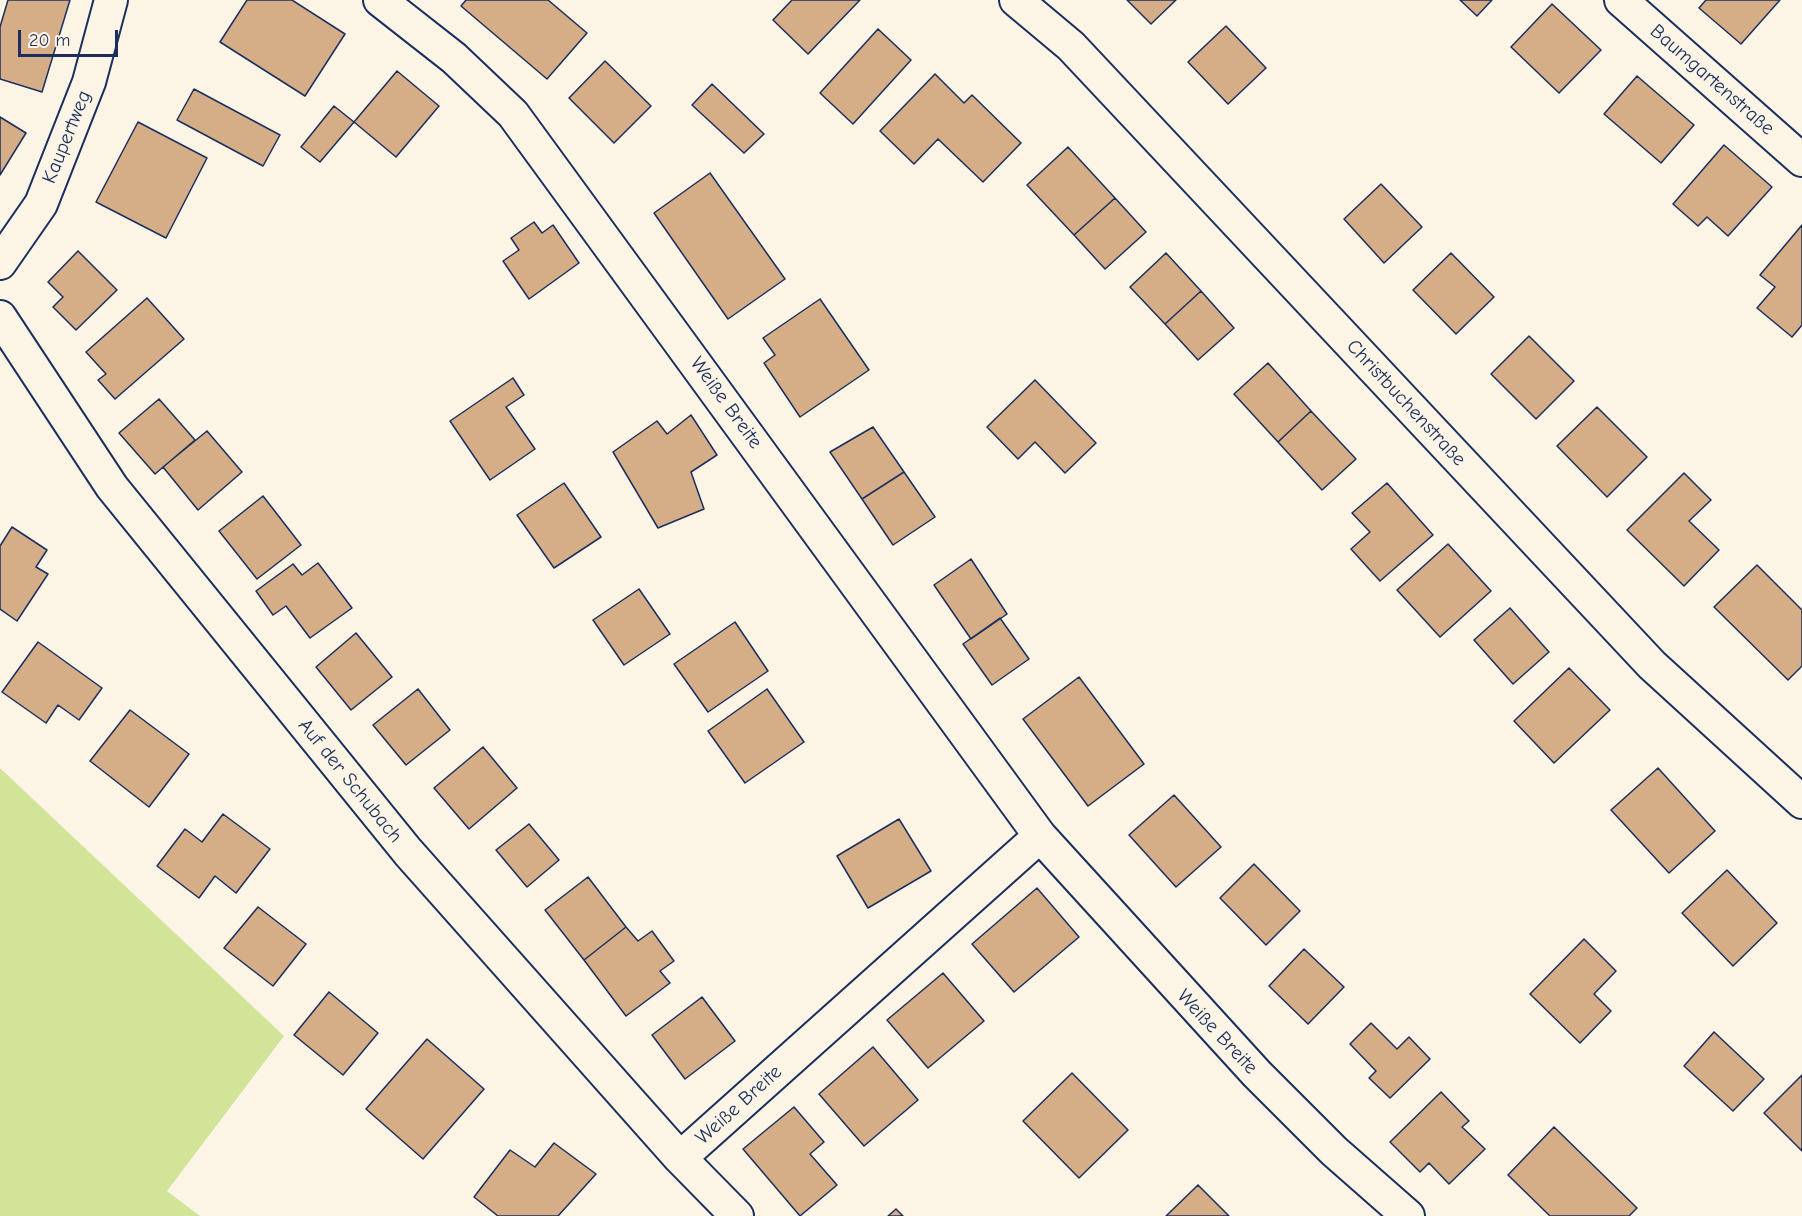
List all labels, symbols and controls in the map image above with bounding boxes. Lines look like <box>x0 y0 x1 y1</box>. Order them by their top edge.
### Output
scale bar <box>21 18 122 56</box>
street label: Baumgartenstraße <box>1645 19 1779 141</box>
text: 20 m <box>29 30 70 51</box>
street label: Kaupertweg <box>37 87 97 187</box>
street label: Christbuchenstraße <box>1341 335 1471 471</box>
street label: Weiße Breite <box>685 352 767 454</box>
street label: Auf der Schubach <box>293 714 407 848</box>
street label: Weiße Breite <box>1172 985 1262 1079</box>
street label: Weiße Breite <box>691 1060 787 1150</box>

